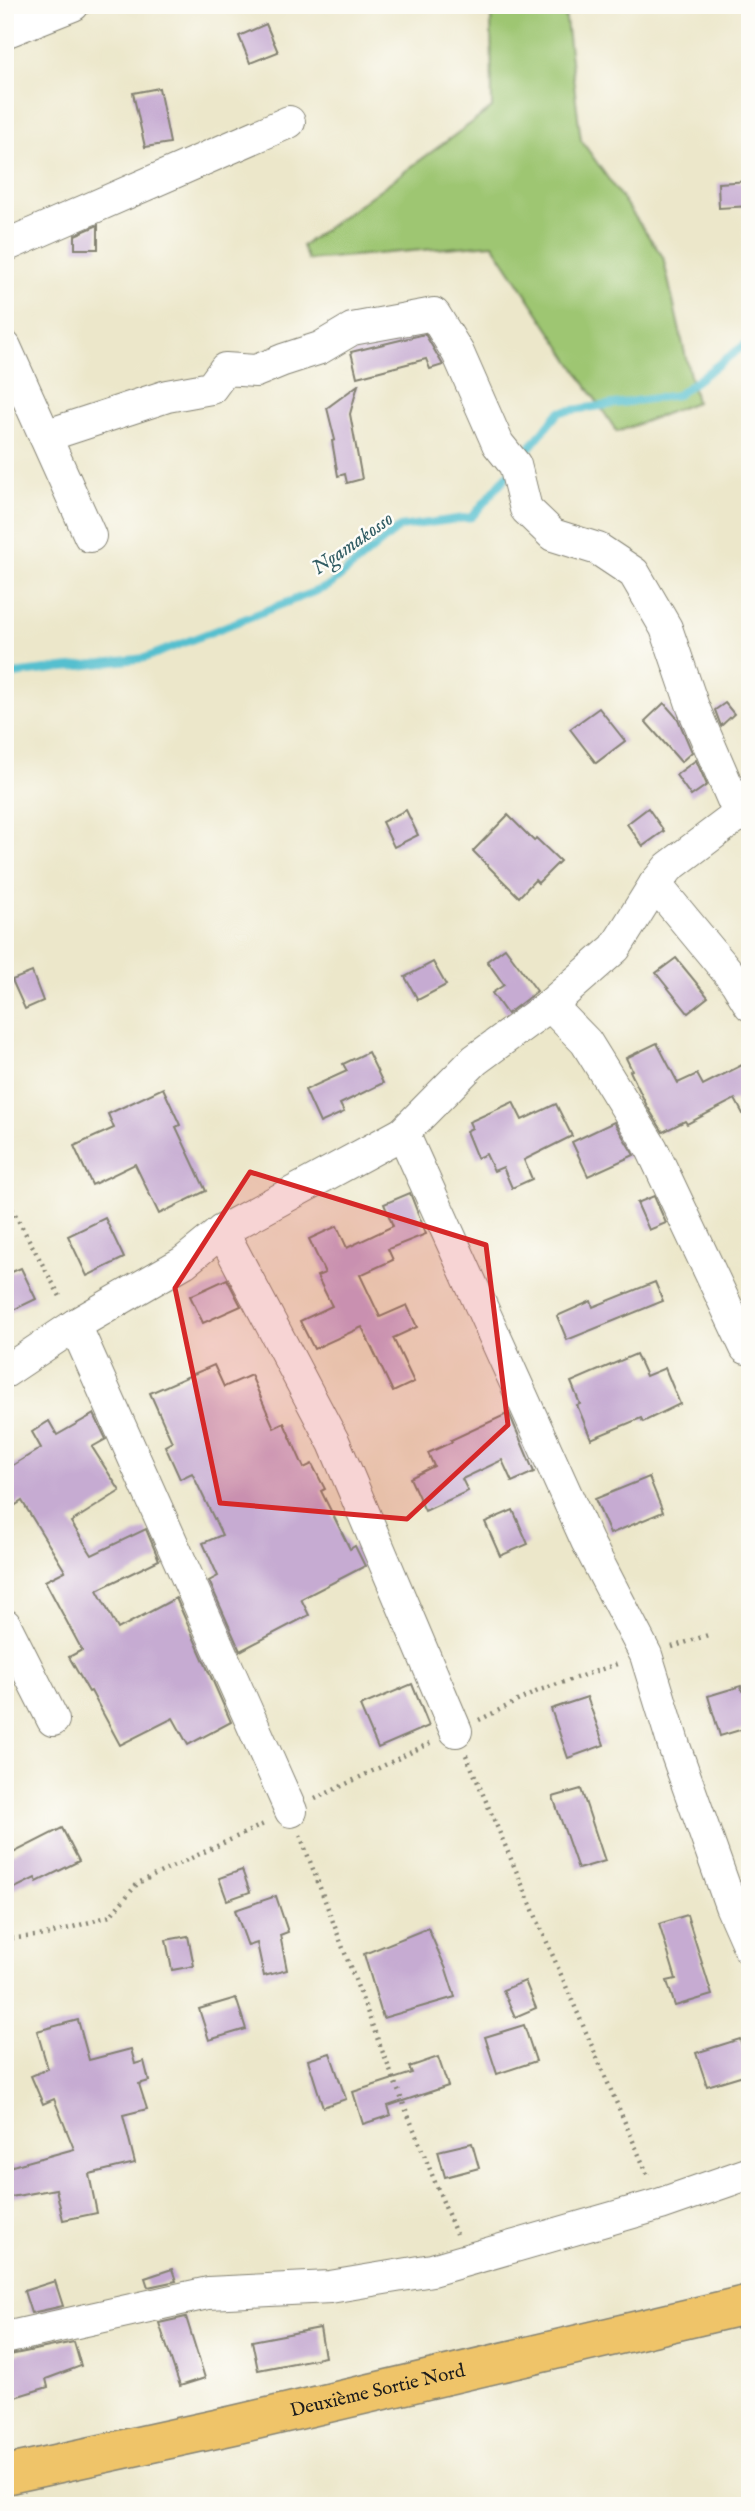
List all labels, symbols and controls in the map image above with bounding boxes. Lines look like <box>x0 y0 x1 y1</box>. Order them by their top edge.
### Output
water label: Ngamakosso <box>307 506 399 582</box>
street label: Deuxième Sortie Nord <box>288 2359 468 2423</box>

